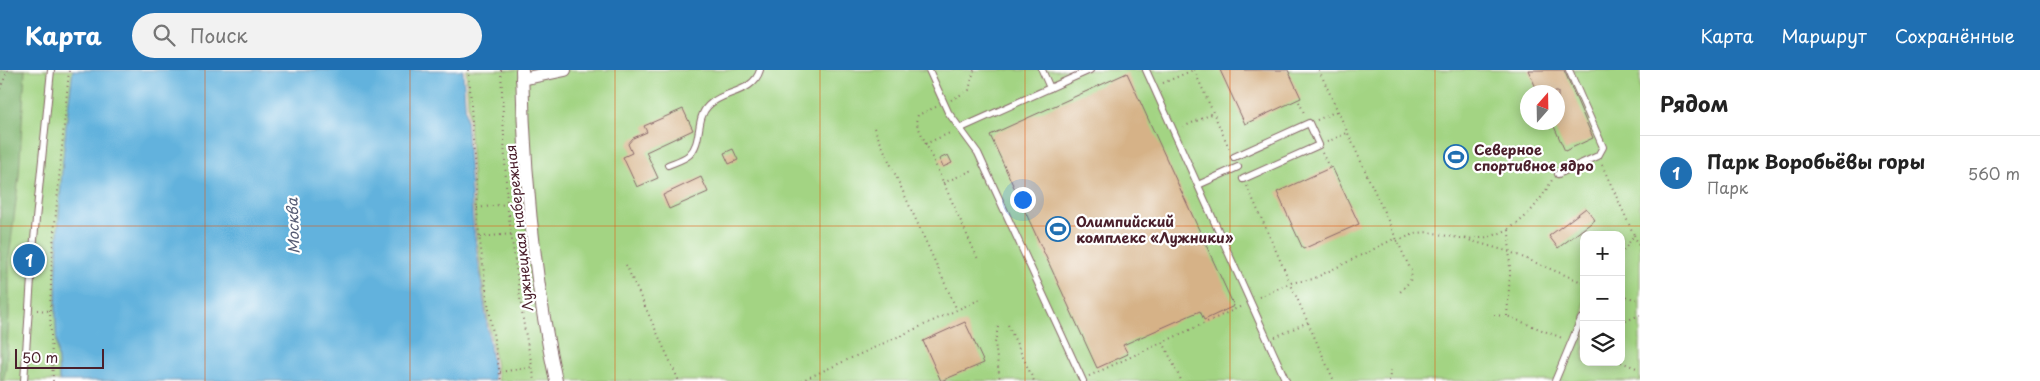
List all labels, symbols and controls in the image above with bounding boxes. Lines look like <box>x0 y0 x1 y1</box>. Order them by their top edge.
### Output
search box <box>132 13 482 58</box>
text: Карта <box>25 17 102 53</box>
icon: search <box>150 21 178 49</box>
text: Поиск <box>190 21 248 49</box>
text: Карта <box>1701 22 1753 49</box>
text: Маршрут <box>1781 22 1867 49</box>
text: Сохранённые <box>1895 22 2015 49</box>
north arrow <box>1520 85 1565 130</box>
text: Рядом <box>1660 87 1728 119</box>
place label: Северное спортивное ядро <box>1474 139 1594 176</box>
street label: Лужнецкая набережная <box>500 144 538 312</box>
sports icon: Северное спортивное ядро <box>1443 144 1469 170</box>
text: Парк Воробьёвы горы <box>1707 147 1925 175</box>
text: 1 <box>1672 161 1680 185</box>
text: 560 m <box>1968 161 2020 185</box>
text: Парк <box>1707 175 1748 199</box>
your location <box>1010 187 1036 213</box>
water label: Москва <box>280 197 304 255</box>
place label: Олимпийский комплекс «Лужники» <box>1076 211 1234 248</box>
sports icon: Олимпийский комплекс «Лужники» <box>1045 216 1071 242</box>
map controls <box>1580 231 1625 366</box>
button: + <box>1580 231 1625 276</box>
pin: 1 <box>13 241 45 279</box>
button: − <box>1580 276 1625 321</box>
button: layers <box>1580 321 1625 366</box>
scale bar <box>15 346 104 369</box>
text: 50 m <box>22 347 58 368</box>

